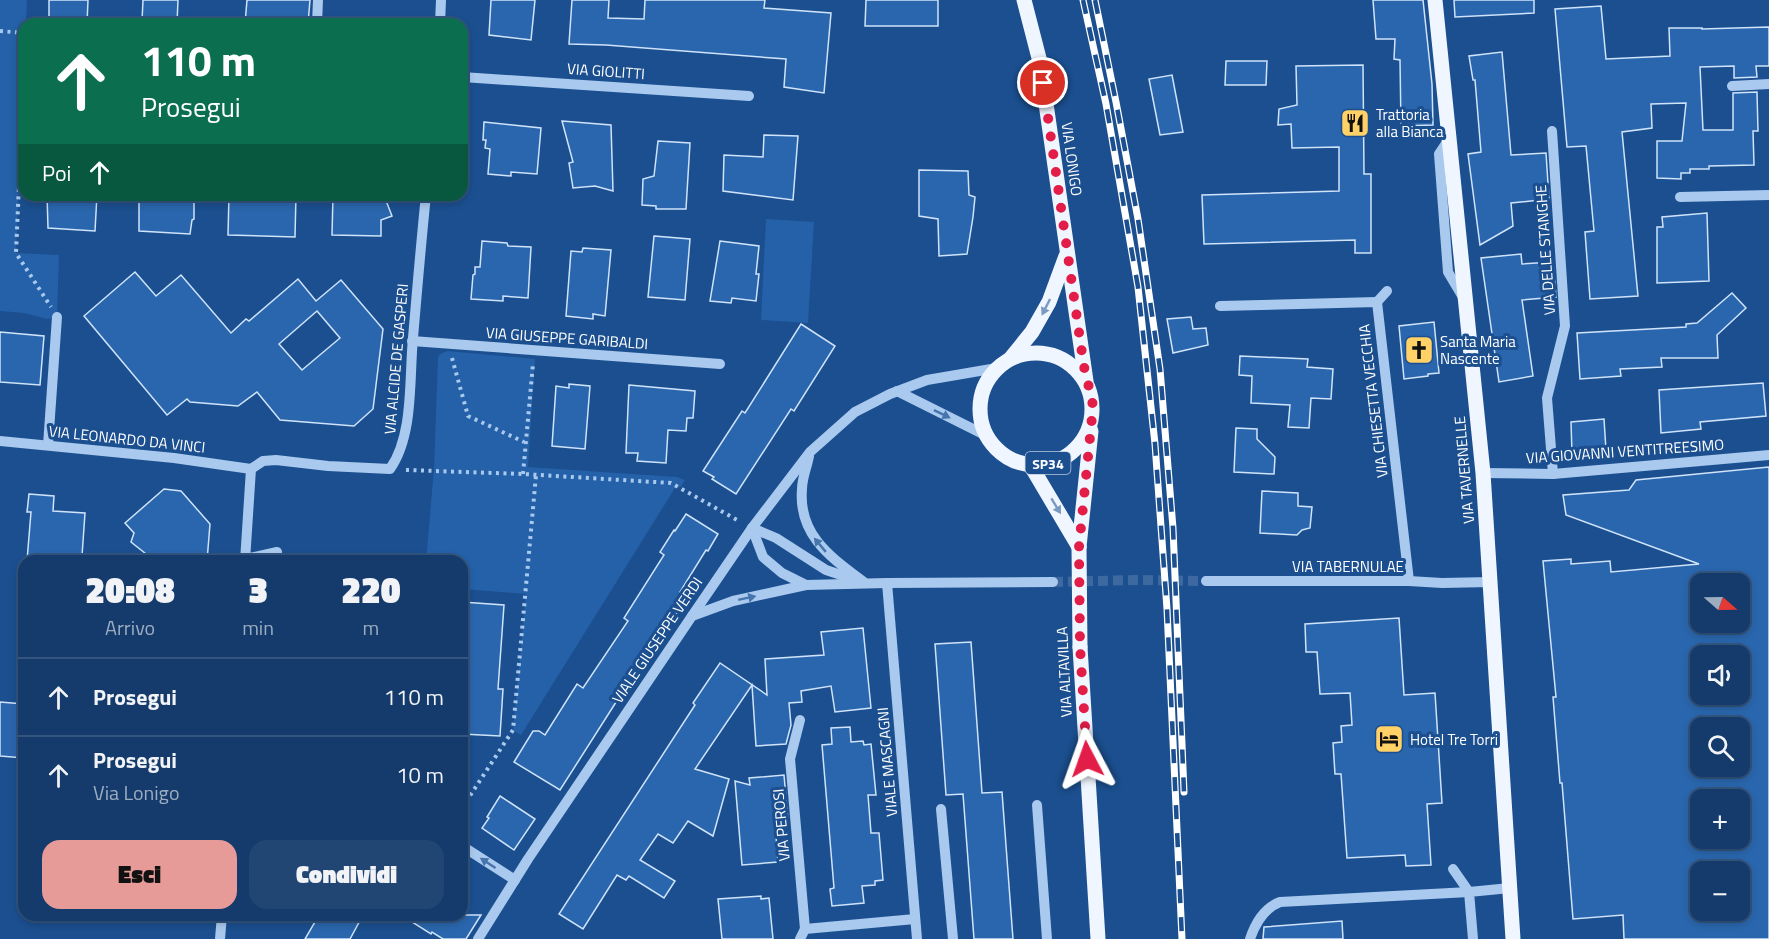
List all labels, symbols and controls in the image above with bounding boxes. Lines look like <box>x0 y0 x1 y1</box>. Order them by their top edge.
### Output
text: 110 m <box>141 28 256 92</box>
icon: ahead <box>42 42 120 120</box>
street label: VIA GIOLITTI <box>566 57 646 85</box>
pin <box>1017 57 1068 108</box>
icon: arrive <box>1026 66 1059 99</box>
text: Prosegui <box>141 86 241 127</box>
place label: Trattoria alla Bianca <box>1376 103 1444 143</box>
restaurant icon: Trattoria alla Bianca <box>1339 107 1371 139</box>
street label: VIA LONIGO <box>1055 121 1089 198</box>
text: Poi <box>42 156 71 190</box>
icon: ahead <box>83 156 116 189</box>
street label: VIA DELLE STANGHE <box>1529 184 1561 316</box>
street label: VIA ALCIDE DE GASPERI <box>378 283 414 435</box>
one-way arrow <box>1041 298 1051 316</box>
street label: VIA GIUSEPPE GARIBALDI <box>485 321 649 355</box>
street label: VIA CHIESETTA VECCHIA <box>1352 323 1394 479</box>
place label: Santa Maria Nascente <box>1440 330 1516 370</box>
church icon: Santa Maria Nascente <box>1403 334 1435 366</box>
one-way arrow <box>933 410 950 419</box>
street label: VIA TAVERNELLE <box>1448 415 1480 525</box>
street label: VIA LEONARDO DA VINCI <box>48 419 206 459</box>
street label: VIA GIOVANNI VENTITREESIMO <box>1525 433 1725 469</box>
road number: SP34 <box>1026 452 1070 474</box>
one-way arrow <box>1050 498 1061 514</box>
one-way arrow <box>814 537 827 553</box>
street label: VIA TABERNULAE <box>1292 555 1404 578</box>
text: 20:08 <box>85 562 175 617</box>
text: 3 <box>248 562 268 617</box>
text: 220 <box>341 562 401 617</box>
street label: VIALE GIUSEPPE VERDI <box>606 572 708 708</box>
north arrow <box>1690 573 1750 633</box>
map controls <box>1690 573 1750 921</box>
one-way arrow <box>738 593 757 602</box>
text: Arrivo <box>105 612 155 643</box>
text: min <box>242 612 274 643</box>
text: m <box>363 612 379 643</box>
street label: VIA ALTAVILLA <box>1050 626 1078 718</box>
button: sound <box>1690 645 1750 705</box>
text: Prosegui <box>93 680 177 714</box>
text: 110 m <box>384 680 444 714</box>
icon: ahead <box>42 681 75 714</box>
street label: VIALE MASCAGNI <box>871 706 903 818</box>
button: search <box>1690 717 1750 777</box>
hotel icon: Hotel Tre Torri <box>1373 723 1405 755</box>
position arrow <box>1055 727 1119 791</box>
place label: Hotel Tre Torri <box>1410 728 1498 751</box>
text: Prosegui <box>93 743 177 777</box>
text: 10 m <box>396 758 444 792</box>
icon: ahead <box>42 759 75 792</box>
text: Via Lonigo <box>93 777 179 808</box>
street label: VIA PEROSI <box>766 788 796 862</box>
button: + <box>1690 789 1750 849</box>
button: Esci <box>42 840 237 909</box>
button: Condividi <box>249 840 444 909</box>
one-way arrow <box>481 857 497 869</box>
button: − <box>1690 861 1750 921</box>

